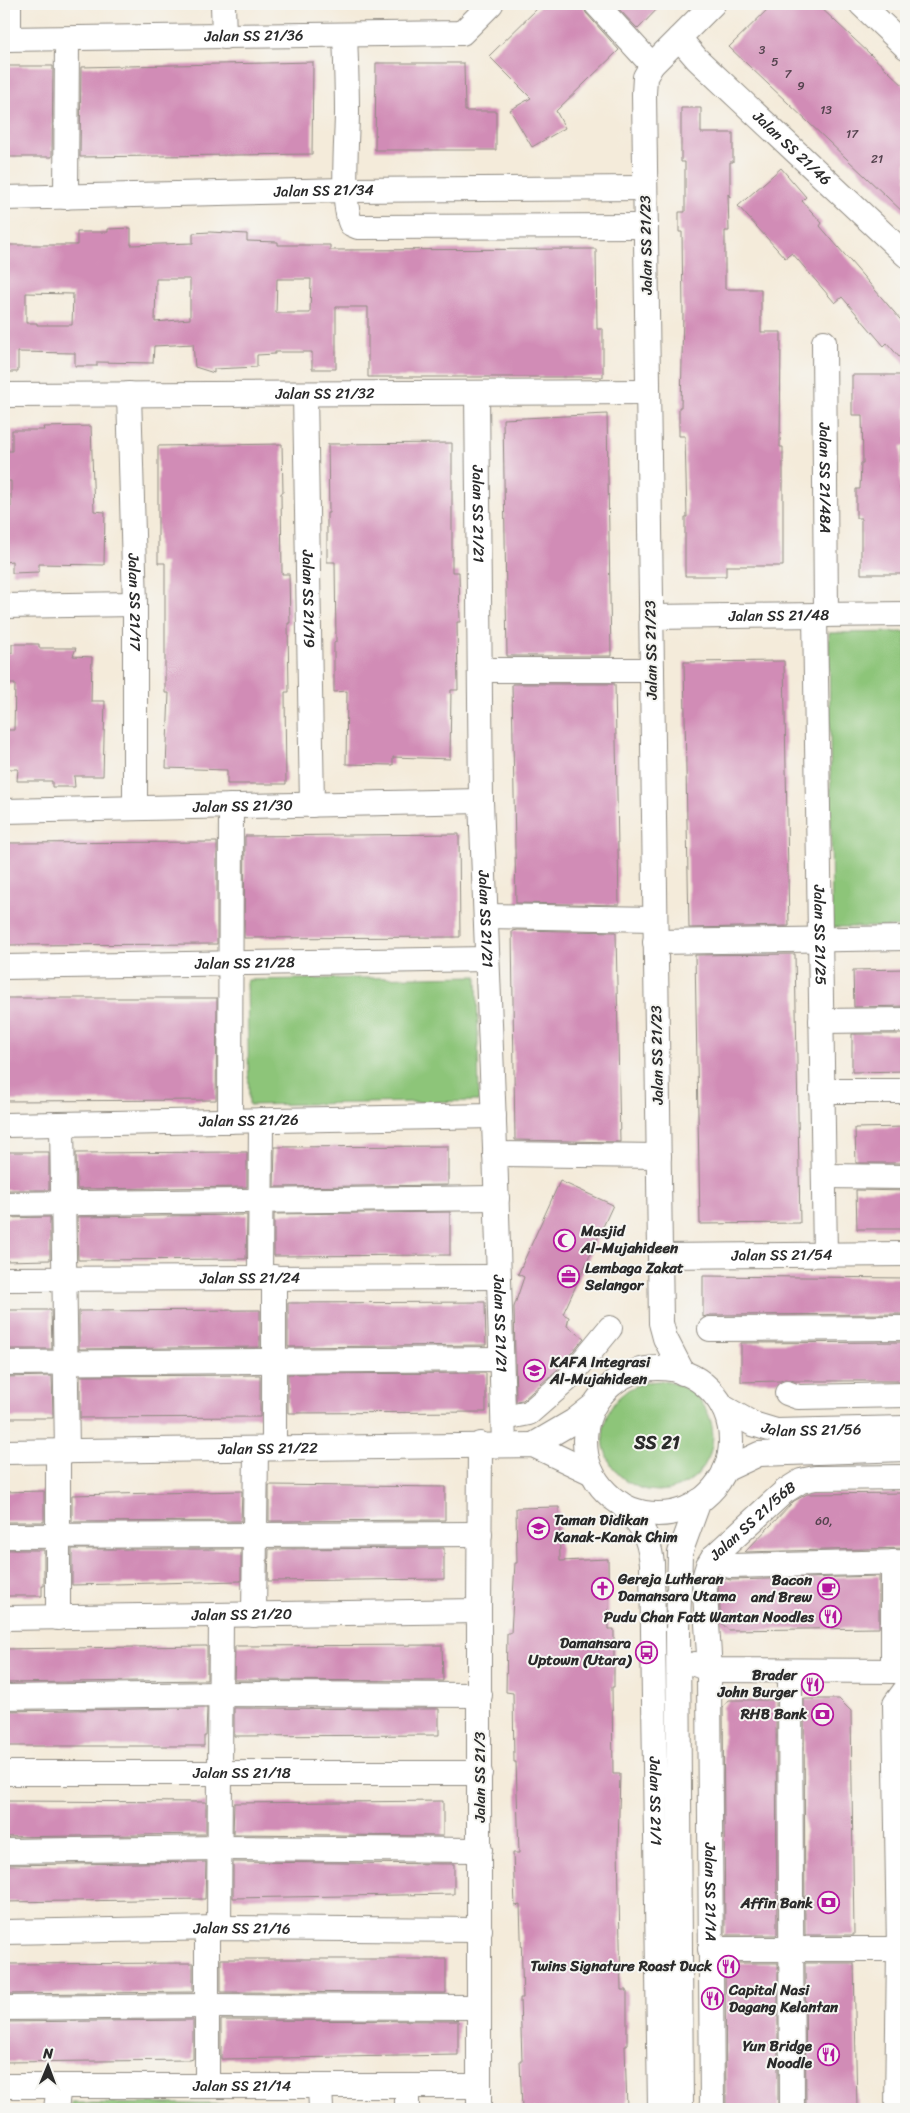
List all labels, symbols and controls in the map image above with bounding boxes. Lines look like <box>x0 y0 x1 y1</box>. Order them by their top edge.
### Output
street label: Jalan SS 21/36 <box>203 22 304 49</box>
house number: 3 <box>759 39 766 61</box>
house number: 5 <box>771 51 779 73</box>
house number: 7 <box>785 63 793 85</box>
house number: 9 <box>797 75 805 97</box>
house number: 13 <box>820 99 832 121</box>
street label: Jalan SS 21/46 <box>746 104 838 192</box>
house number: 17 <box>846 123 859 145</box>
house number: 21 <box>871 148 883 170</box>
street label: Jalan SS 21/34 <box>273 177 374 205</box>
street label: Jalan SS 21/23 <box>632 195 660 296</box>
street label: Jalan SS 21/32 <box>274 380 375 407</box>
street label: Jalan SS 21/48A <box>812 422 838 533</box>
street label: Jalan SS 21/21 <box>465 464 492 563</box>
street label: Jalan SS 21/19 <box>295 549 322 648</box>
street label: Jalan SS 21/17 <box>121 552 148 652</box>
street label: Jalan SS 21/23 <box>637 600 665 701</box>
street label: Jalan SS 21/48 <box>727 602 829 629</box>
street label: Jalan SS 21/30 <box>192 792 293 820</box>
street label: Jalan SS 21/21 <box>471 869 501 968</box>
street label: Jalan SS 21/25 <box>806 884 834 985</box>
street label: Jalan SS 21/28 <box>194 949 295 977</box>
street label: Jalan SS 21/23 <box>643 1005 671 1106</box>
street label: Jalan SS 21/26 <box>198 1107 299 1134</box>
place label: Masjid Al-Mujahideen <box>580 1218 679 1261</box>
mosque icon: Masjid Al-Mujahideen <box>553 1228 577 1252</box>
street label: Jalan SS 21/54 <box>730 1242 833 1268</box>
place label: Lembaga Zakat Selangor <box>584 1255 684 1298</box>
street label: Jalan SS 21/24 <box>199 1265 300 1291</box>
office icon: Lembaga Zakat Selangor <box>557 1265 581 1289</box>
street label: Jalan SS 21/21 <box>486 1274 515 1373</box>
place label: KAFA Integrasi Al-Mujahideen <box>549 1349 651 1392</box>
school or university icon: KAFA Integrasi Al-Mujahideen <box>522 1359 546 1383</box>
street label: Jalan SS 21/56 <box>757 1414 862 1444</box>
district label: SS 21 <box>633 1427 680 1459</box>
street label: Jalan SS 21/22 <box>217 1435 318 1462</box>
street label: Jalan SS 21/56B <box>703 1474 802 1568</box>
place label: Taman Didikan Kanak-Kanak Chim <box>553 1507 678 1550</box>
house number: 60, <box>815 1510 833 1532</box>
school or university icon: Taman Didikan Kanak-Kanak Chim <box>526 1517 550 1541</box>
place label: Gereja Lutheran Damansara Utama <box>617 1566 736 1609</box>
place label: Bacon and Brew <box>750 1567 813 1610</box>
church icon: Gereja Lutheran Damansara Utama <box>590 1576 614 1600</box>
cafe icon: Bacon and Brew <box>816 1577 840 1601</box>
street label: Jalan SS 21/20 <box>191 1601 292 1628</box>
place label: Pudu Chan Fatt Wantan Noodles <box>604 1604 815 1630</box>
restaurant icon: Pudu Chan Fatt Wantan Noodles <box>818 1605 842 1629</box>
place label: Damansara Uptown (Utara) <box>528 1630 633 1673</box>
bus stop icon: Damansara Uptown (Utara) <box>635 1640 659 1664</box>
place label: Brader John Burger <box>717 1662 799 1705</box>
restaurant icon: Brader John Burger <box>801 1672 825 1696</box>
place label: RHB Bank <box>740 1701 808 1727</box>
bank icon: RHB Bank <box>811 1702 835 1726</box>
street label: Jalan SS 21/3 <box>467 1732 493 1823</box>
street label: Jalan SS 21/1 <box>642 1756 669 1846</box>
street label: Jalan SS 21/18 <box>192 1760 291 1786</box>
street label: Jalan SS 21/1A <box>697 1842 724 1941</box>
place label: Affin Bank <box>740 1890 813 1916</box>
bank icon: Affin Bank <box>817 1891 841 1915</box>
street label: Jalan SS 21/16 <box>192 1915 291 1942</box>
place label: Twins Signature Roast Duck <box>530 1953 713 1979</box>
restaurant icon: Twins Signature Roast Duck <box>716 1954 740 1978</box>
place label: Capital Nasi Dagang Kelantan <box>728 1977 839 2020</box>
restaurant icon: Capital Nasi Dagang Kelantan <box>701 1987 725 2011</box>
place label: Yun Bridge Noodle <box>743 2033 813 2076</box>
north arrow <box>22 2040 72 2090</box>
text: N <box>42 2041 54 2066</box>
restaurant icon: Yun Bridge Noodle <box>816 2043 840 2067</box>
street label: Jalan SS 21/14 <box>192 2073 291 2099</box>

